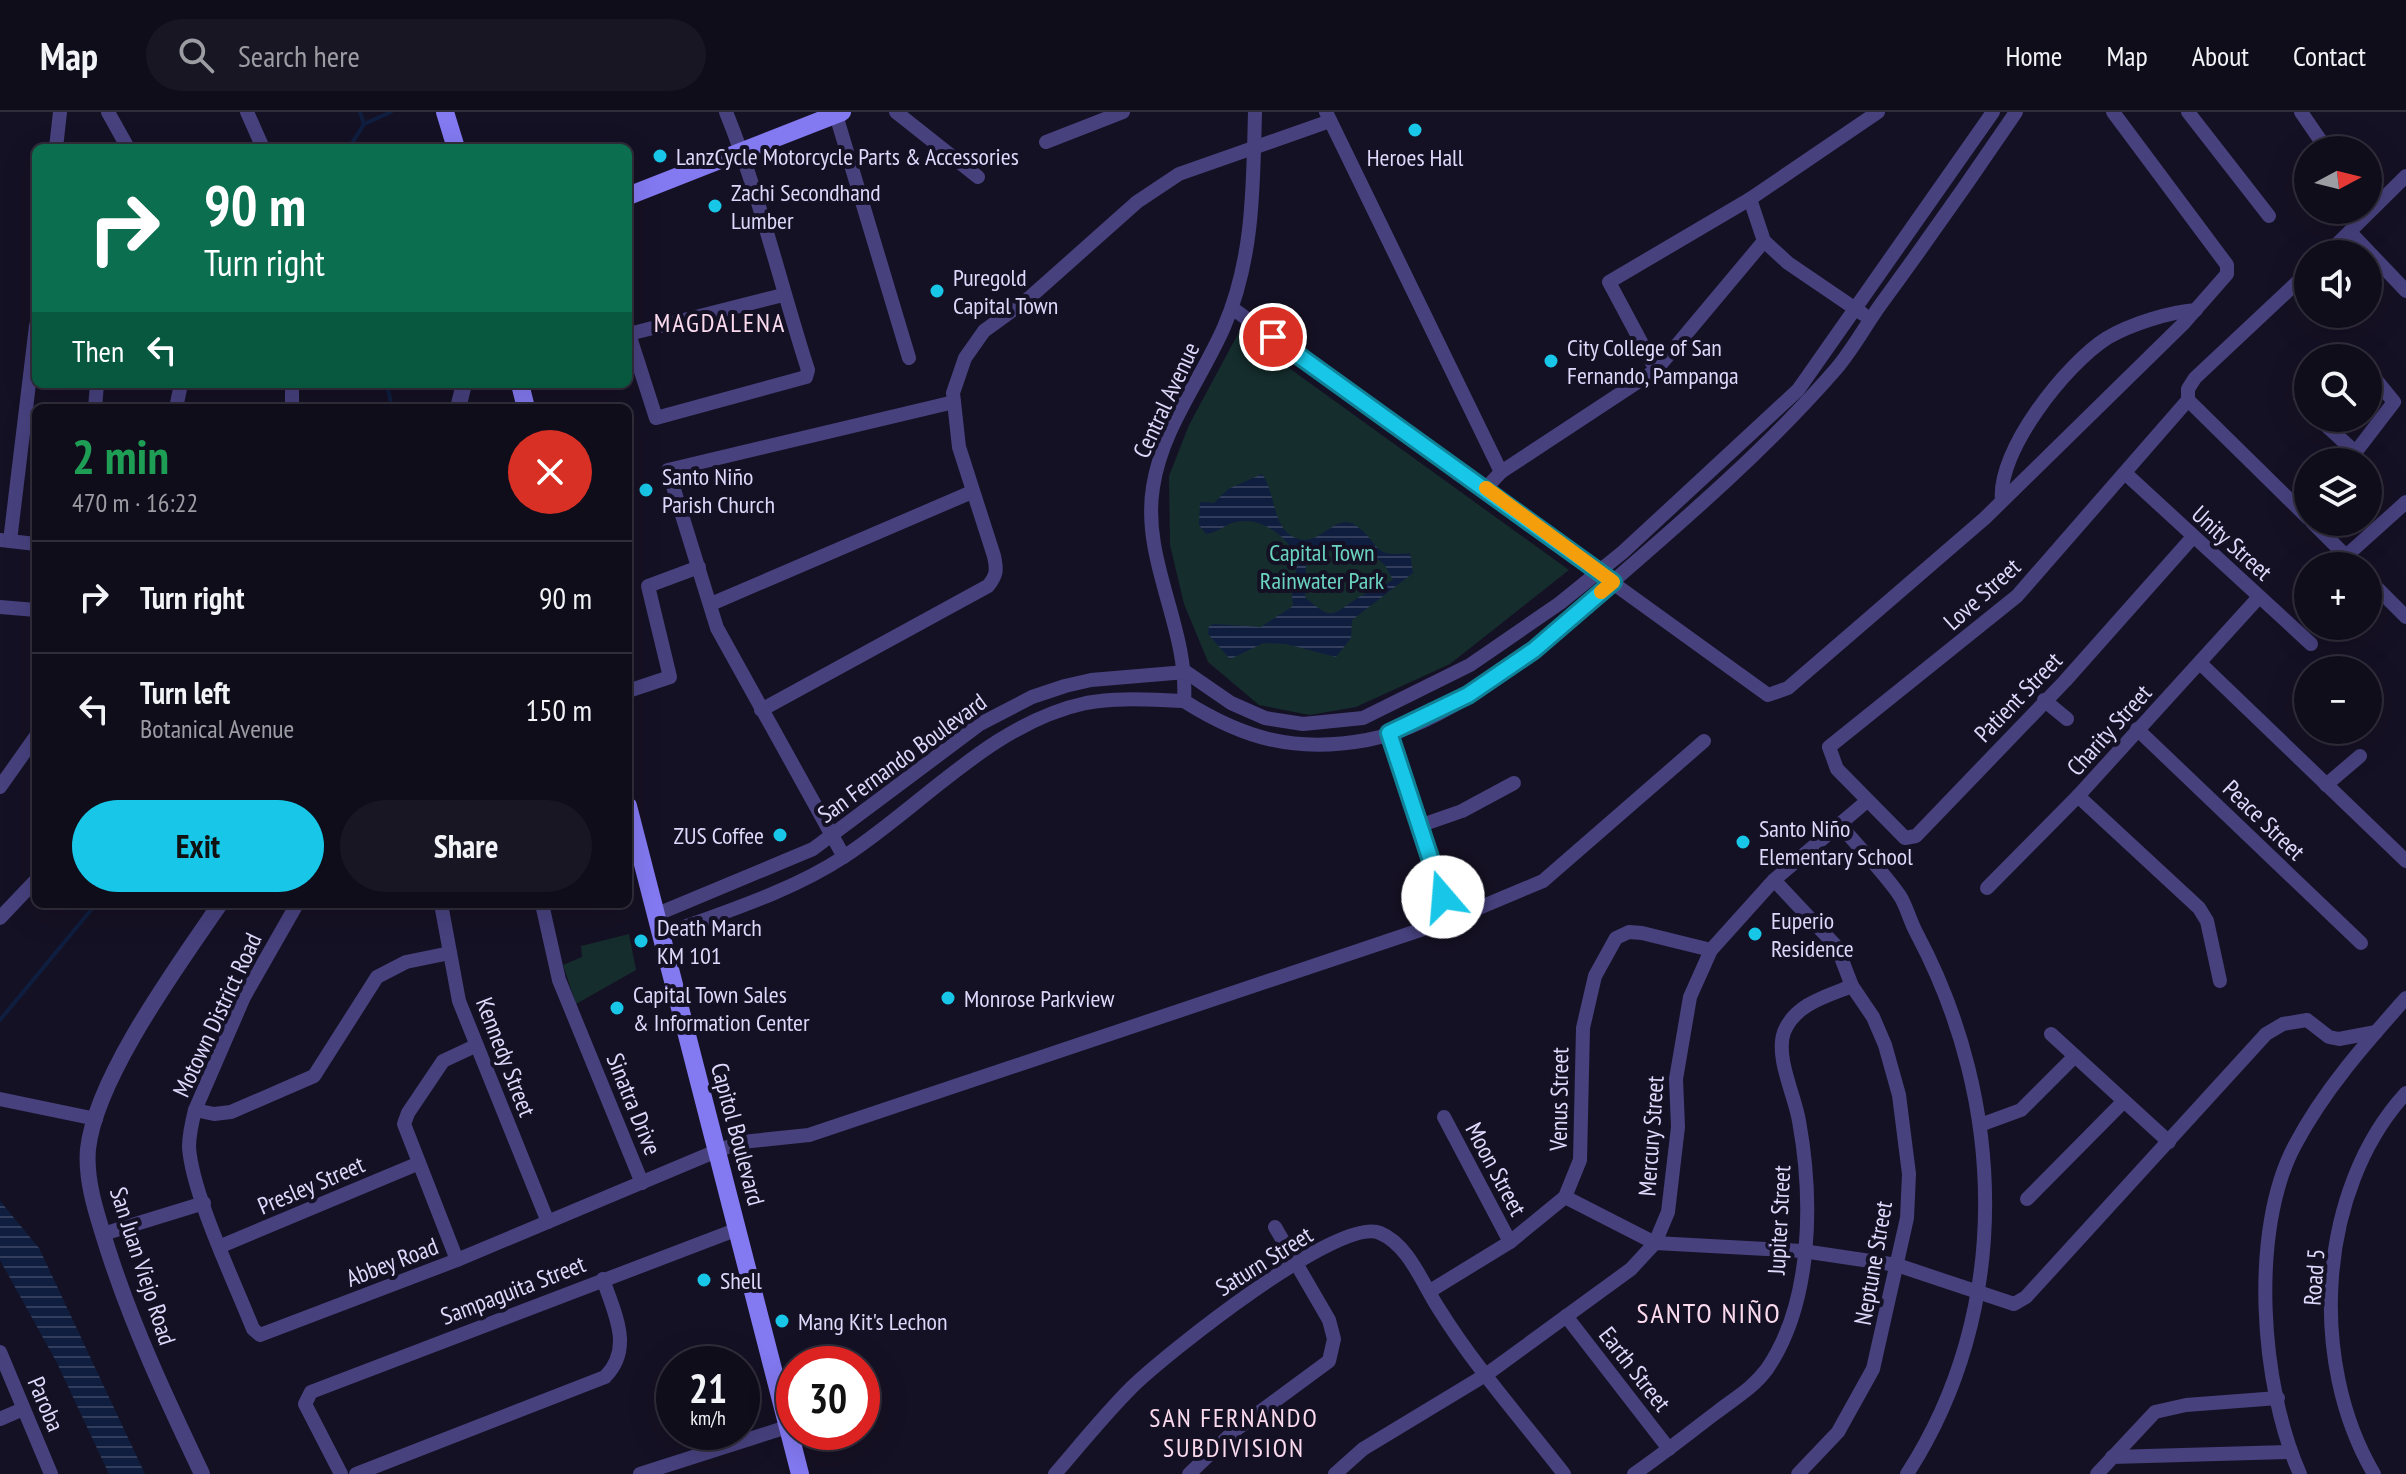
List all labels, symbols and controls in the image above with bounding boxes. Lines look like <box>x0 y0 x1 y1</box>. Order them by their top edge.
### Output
search box <box>146 19 706 91</box>
text: Map <box>40 31 98 80</box>
icon: search <box>174 33 218 77</box>
text: Search here <box>238 36 360 75</box>
text: Home <box>2006 37 2062 74</box>
text: Map <box>2106 37 2148 74</box>
text: About <box>2192 37 2249 74</box>
text: Contact <box>2293 37 2366 74</box>
marker: Heroes Hall <box>1406 121 1424 139</box>
north arrow <box>2294 136 2382 224</box>
map controls <box>2294 136 2382 744</box>
place label: LanzCycle Motorcycle Parts & Accessories <box>676 141 1019 172</box>
place label: Heroes Hall <box>1367 142 1464 173</box>
marker: LanzCycle Motorcycle Parts & Accessories <box>651 147 669 165</box>
text: 90 m <box>204 169 306 241</box>
icon: right <box>72 176 176 280</box>
place label: Zachi Secondhand Lumber <box>731 177 881 236</box>
marker: Zachi Secondhand Lumber <box>706 197 724 215</box>
text: Turn right <box>204 239 325 286</box>
button: sound <box>2294 240 2382 328</box>
place label: Puregold Capital Town <box>953 262 1058 321</box>
marker: Puregold Capital Town <box>928 282 946 300</box>
pin <box>1239 303 1307 371</box>
district label: MAGDALENA <box>654 306 786 339</box>
icon: arrive <box>1251 315 1295 359</box>
icon: left <box>140 328 184 372</box>
text: Then <box>72 331 124 370</box>
place label: City College of San Fernando, Pampanga <box>1567 332 1739 391</box>
street label: Central Avenue <box>1126 337 1206 463</box>
button: search <box>2294 344 2382 432</box>
marker: City College of San Fernando, Pampanga <box>1542 352 1560 370</box>
text: 2 min <box>72 425 169 487</box>
button: close <box>508 430 592 514</box>
button: layers <box>2294 448 2382 536</box>
place label: Santo Niño Parish Church <box>662 461 775 520</box>
marker: Santo Niño Parish Church <box>637 481 655 499</box>
text: 470 m · 16:22 <box>72 486 198 519</box>
street label: Unity Street <box>2185 499 2279 588</box>
park label: Capital Town Rainwater Park <box>1260 537 1385 596</box>
street label: Love Street <box>1937 551 2027 637</box>
button: + <box>2294 552 2382 640</box>
icon: right <box>72 575 116 619</box>
text: Turn right <box>140 578 244 617</box>
text: 90 m <box>539 578 592 617</box>
street label: Patient Street <box>1967 645 2069 749</box>
button: − <box>2294 656 2382 744</box>
text: Turn left <box>140 673 230 712</box>
street label: Charity Street <box>2060 678 2158 782</box>
street label: San Fernando Boulevard <box>811 686 993 830</box>
icon: left <box>72 687 116 731</box>
text: 150 m <box>526 690 592 729</box>
text: Botanical Avenue <box>140 712 294 745</box>
street label: Peace Street <box>2216 773 2312 867</box>
button: Exit <box>72 800 324 892</box>
button: Share <box>340 800 592 892</box>
place label: Santo Niño Elementary School <box>1759 813 1913 872</box>
place label: ZUS Coffee <box>673 820 764 851</box>
marker: ZUS Coffee <box>771 826 789 844</box>
marker: Santo Niño Elementary School <box>1734 833 1752 851</box>
position arrow <box>1401 855 1485 939</box>
place label: Euperio Residence <box>1771 905 1854 964</box>
place label: Death March KM 101 <box>657 912 762 971</box>
marker: Euperio Residence <box>1746 925 1764 943</box>
street label: Motown District Road <box>165 928 269 1102</box>
marker: Death March KM 101 <box>632 932 650 950</box>
place label: Capital Town Sales & Information Center <box>633 979 810 1038</box>
place label: Monrose Parkview <box>964 983 1115 1014</box>
marker: Monrose Parkview <box>939 989 957 1007</box>
street label: Kennedy Street <box>469 993 543 1121</box>
marker: Capital Town Sales & Information Center <box>608 999 626 1017</box>
street label: Venus Street <box>1543 1047 1575 1152</box>
street label: Sinatra Drive <box>600 1049 668 1159</box>
street label: Capitol Boulevard <box>704 1059 772 1209</box>
street label: Mercury Street <box>1631 1074 1671 1197</box>
street label: Moon Street <box>1459 1117 1534 1221</box>
street label: Presley Street <box>253 1149 369 1221</box>
street label: Jupiter Street <box>1761 1164 1797 1276</box>
street label: San Juan Viejo Road <box>103 1183 183 1349</box>
street label: Neptune Street <box>1847 1198 1899 1327</box>
street label: Saturn Street <box>1210 1219 1319 1303</box>
street label: Abbey Road <box>342 1230 442 1294</box>
street label: Sampaguita Street <box>436 1248 590 1332</box>
street label: Road 5 <box>2297 1248 2331 1306</box>
place label: Shell <box>720 1265 762 1296</box>
marker: Shell <box>695 1271 713 1289</box>
district label: SANTO NIÑO <box>1636 1294 1782 1331</box>
place label: Mang Kit's Lechon <box>798 1306 947 1337</box>
marker: Mang Kit's Lechon <box>773 1312 791 1330</box>
street label: Earth Street <box>1592 1320 1678 1418</box>
speed limit sign: 30 <box>776 1346 880 1450</box>
text: 21 <box>689 1362 727 1414</box>
street label: Paroba <box>21 1372 71 1436</box>
district label: SAN FERNANDO SUBDIVISION <box>1149 1401 1319 1464</box>
text: km/h <box>690 1405 726 1431</box>

